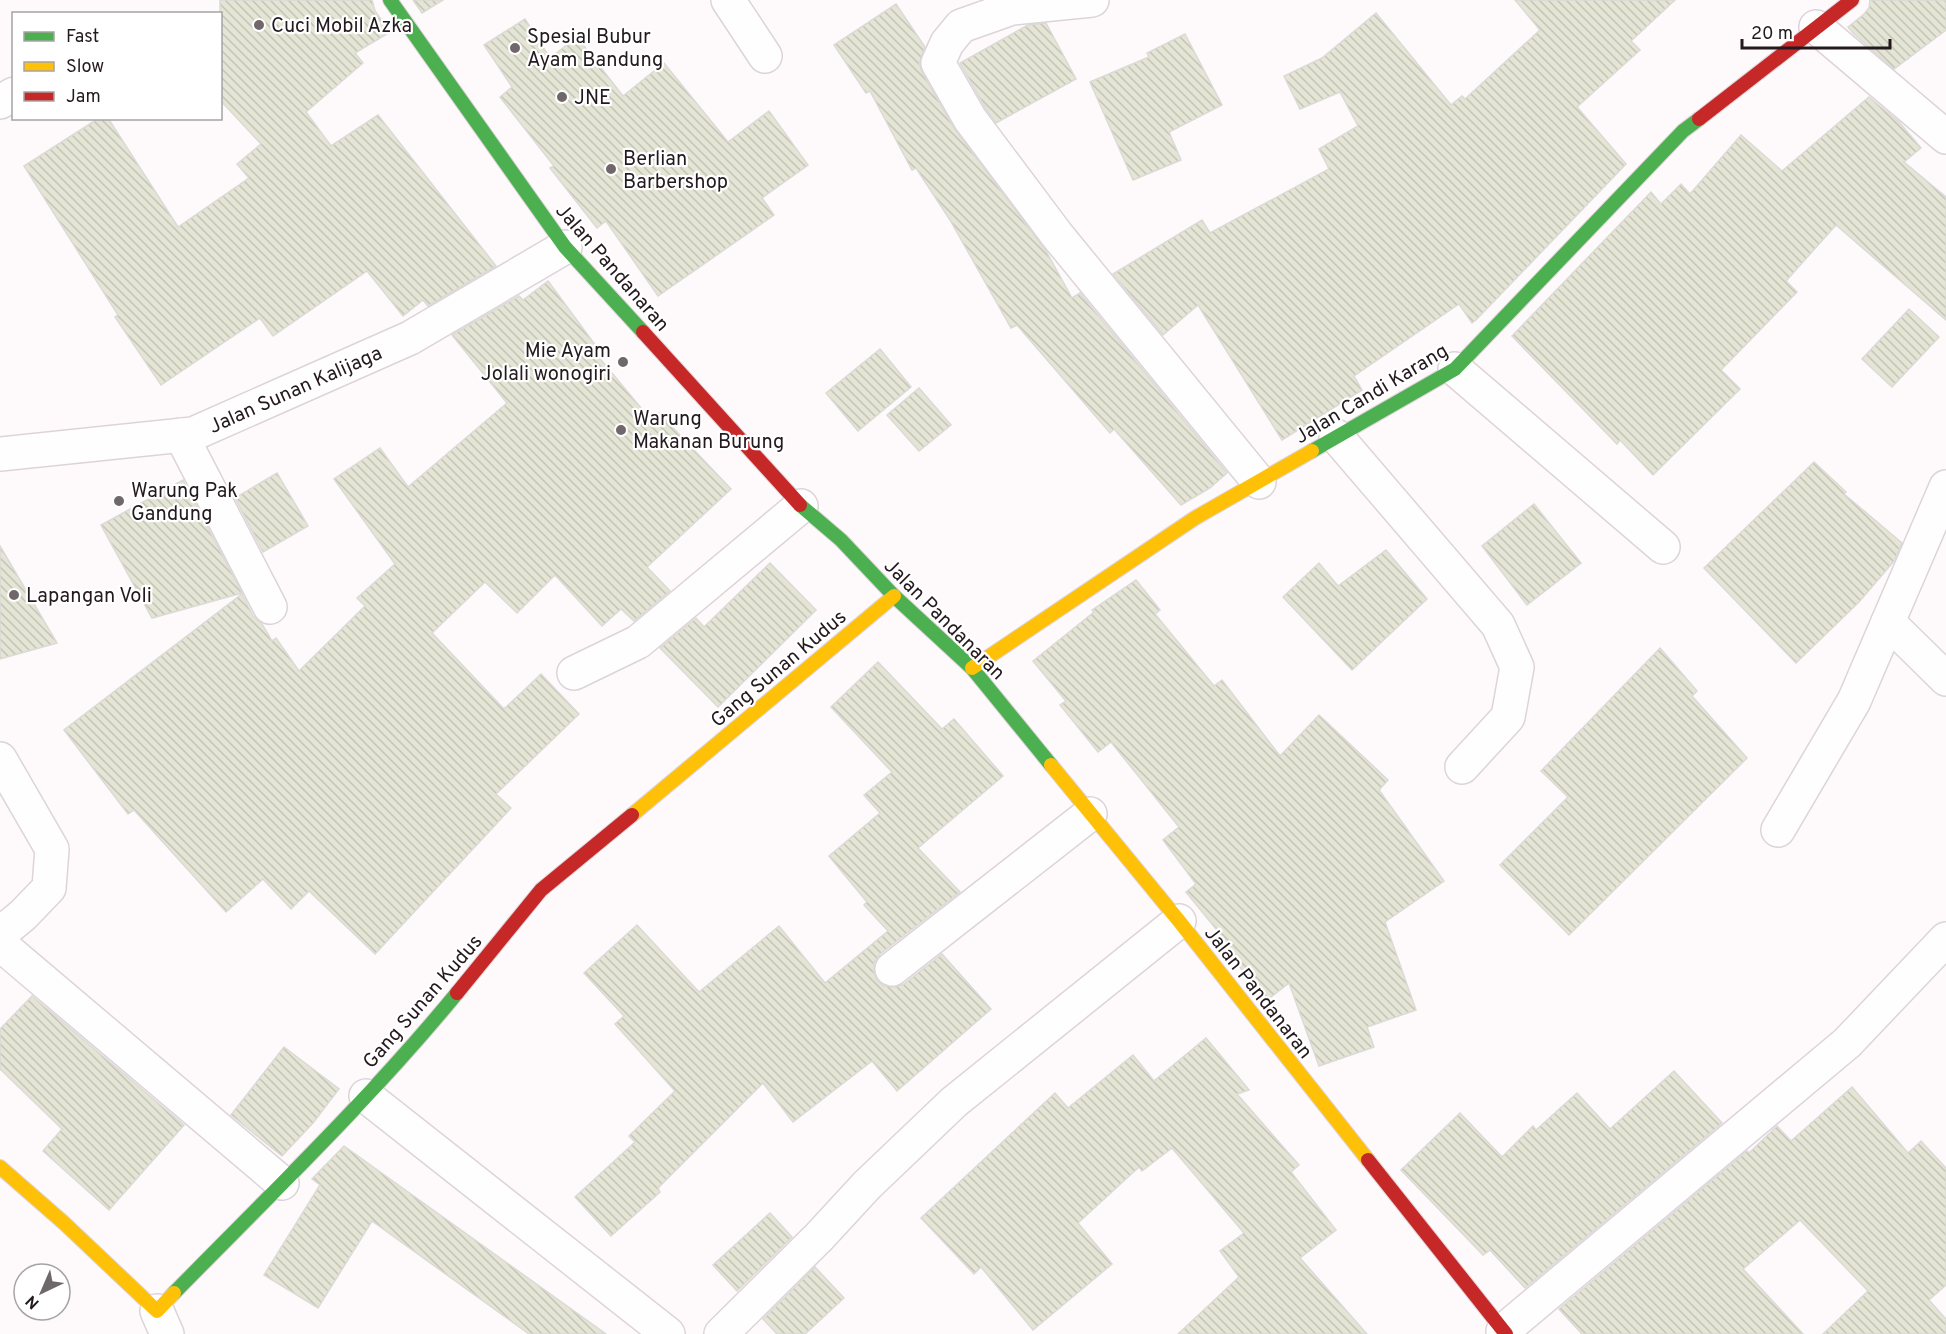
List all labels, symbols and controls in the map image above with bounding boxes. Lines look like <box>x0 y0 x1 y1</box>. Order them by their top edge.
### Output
legend <box>12 12 222 120</box>
scale bar <box>1742 12 1890 50</box>
place label: Cuci Mobil Azka <box>271 14 412 40</box>
marker: Cuci Mobil Azka <box>252 18 266 32</box>
text: 20 m <box>1751 23 1793 46</box>
place label: Spesial Bubur Ayam Bandung <box>527 25 663 74</box>
text: Fast <box>66 26 99 49</box>
marker: Spesial Bubur Ayam Bandung <box>508 41 522 55</box>
text: Slow <box>66 56 104 79</box>
text: Jam <box>66 86 101 109</box>
place label: JNE <box>574 86 611 112</box>
marker: JNE <box>555 90 569 104</box>
place label: Berlian Barbershop <box>623 147 728 196</box>
marker: Berlian Barbershop <box>604 162 618 176</box>
street label: Jalan Pandanaran <box>549 199 674 338</box>
place label: Mie Ayam Jolali wonogiri <box>481 339 611 388</box>
street label: Jalan Candi Karang <box>1291 339 1453 451</box>
street label: Jalan Sunan Kalijaga <box>205 341 387 441</box>
marker: Mie Ayam Jolali wonogiri <box>616 355 630 369</box>
place label: Warung Makanan Burung <box>633 407 784 456</box>
marker: Warung Makanan Burung <box>614 423 628 437</box>
place label: Warung Pak Gandung <box>131 479 238 528</box>
marker: Warung Pak Gandung <box>112 494 126 508</box>
street label: Jalan Pandanaran <box>877 554 1010 687</box>
place label: Lapangan Voli <box>26 584 152 610</box>
marker: Lapangan Voli <box>7 588 21 602</box>
street label: Gang Sunan Kudus <box>706 605 853 734</box>
street label: Jalan Pandanaran <box>1197 922 1317 1065</box>
street label: Gang Sunan Kudus <box>358 930 489 1075</box>
north arrow <box>12 1262 72 1322</box>
text: N <box>22 1290 44 1313</box>

